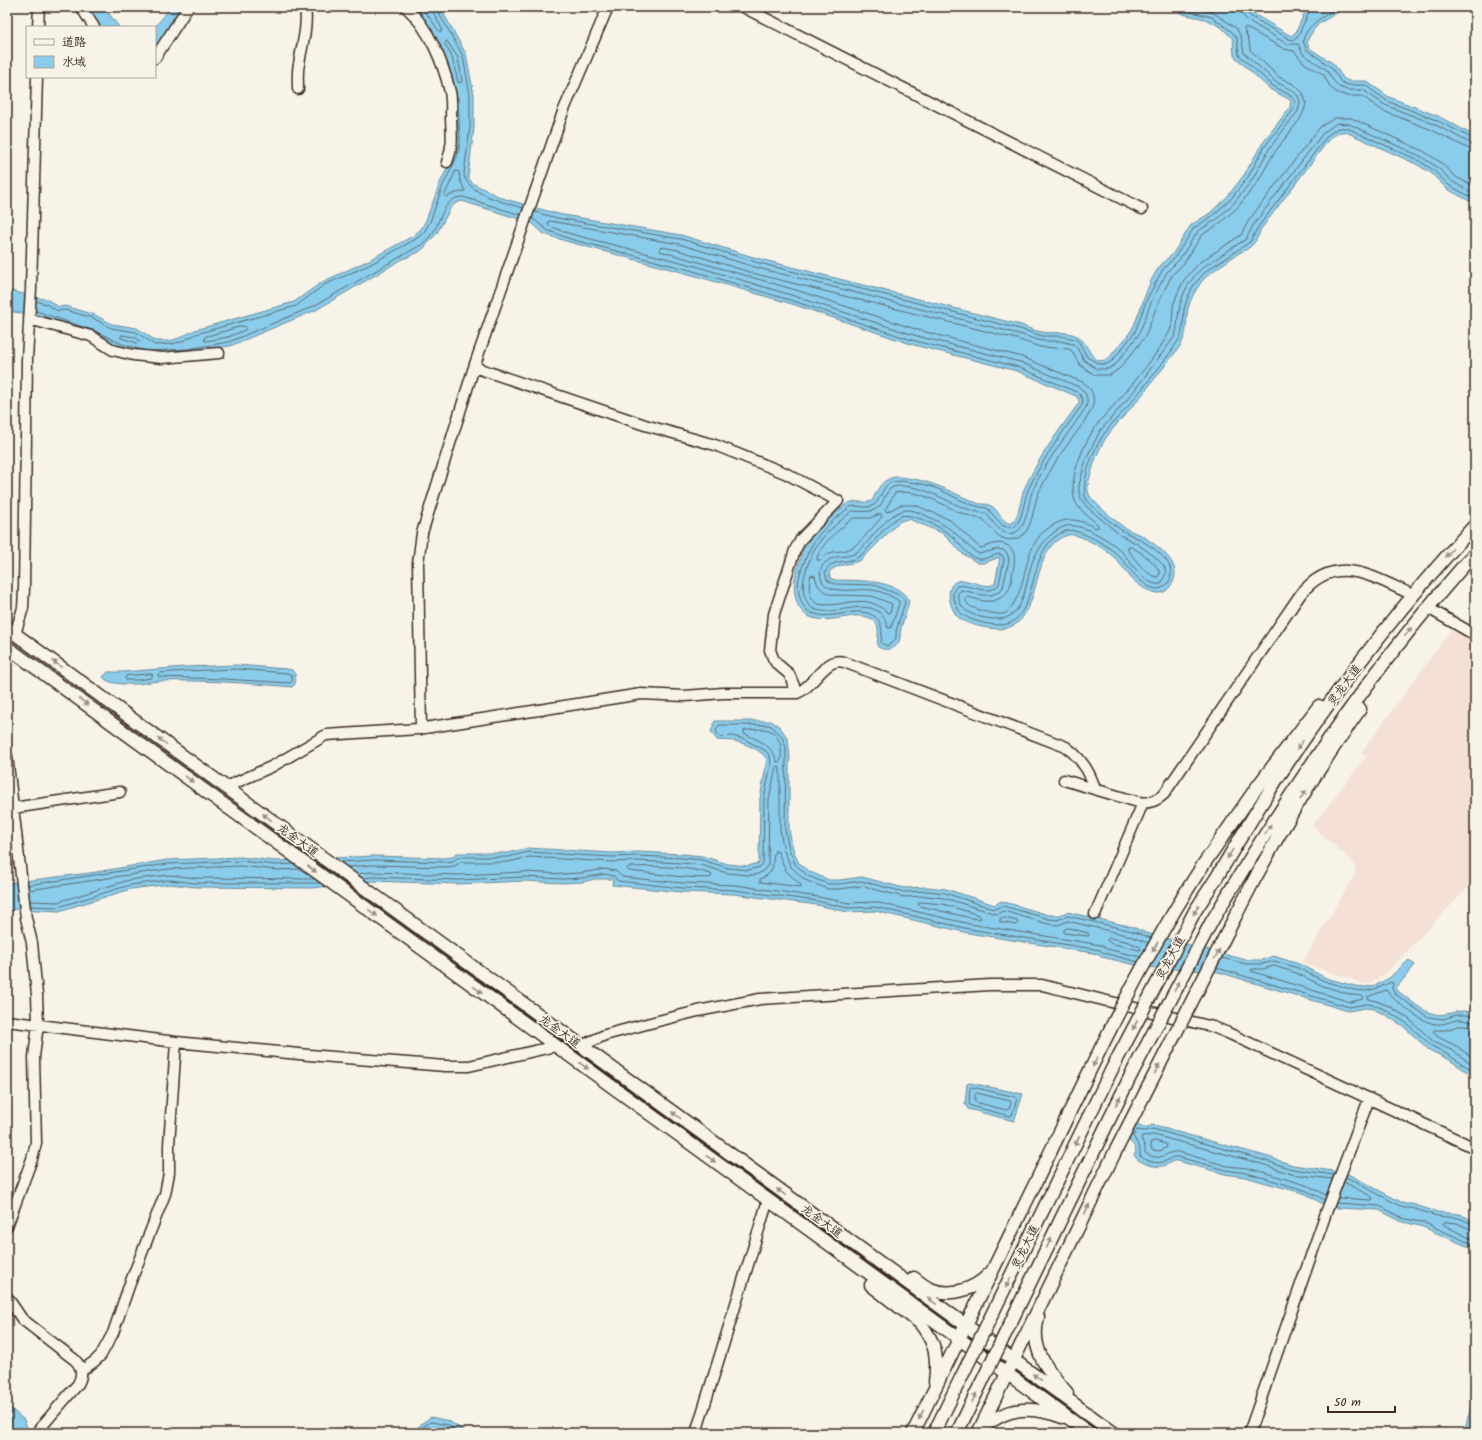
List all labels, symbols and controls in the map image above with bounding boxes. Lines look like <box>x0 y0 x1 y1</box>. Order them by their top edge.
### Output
legend <box>26 26 156 78</box>
text: 道路 <box>62 33 86 52</box>
text: 水域 <box>62 53 86 72</box>
one-way arrow <box>1444 548 1453 559</box>
one-way arrow <box>1404 627 1412 637</box>
one-way arrow <box>51 660 62 668</box>
street label: 灵龙大道 <box>1322 660 1366 710</box>
one-way arrow <box>78 698 89 707</box>
one-way arrow <box>156 737 167 745</box>
one-way arrow <box>1296 739 1304 750</box>
one-way arrow <box>184 775 194 783</box>
one-way arrow <box>1299 790 1307 800</box>
one-way arrow <box>262 813 272 821</box>
street label: 龙金大道 <box>273 819 323 862</box>
one-way arrow <box>1265 823 1272 835</box>
one-way arrow <box>1227 848 1234 860</box>
one-way arrow <box>307 865 318 873</box>
one-way arrow <box>1193 904 1200 916</box>
one-way arrow <box>368 909 379 917</box>
street label: 灵龙大道 <box>1151 933 1190 984</box>
one-way arrow <box>1151 941 1158 953</box>
one-way arrow <box>1214 948 1220 960</box>
one-way arrow <box>1174 980 1181 991</box>
one-way arrow <box>473 986 484 994</box>
street label: 龙金大道 <box>535 1010 585 1053</box>
one-way arrow <box>1132 1019 1138 1030</box>
one-way arrow <box>1092 1056 1098 1068</box>
one-way arrow <box>578 1062 589 1070</box>
one-way arrow <box>1153 1063 1160 1075</box>
one-way arrow <box>1115 1095 1121 1107</box>
one-way arrow <box>671 1111 682 1119</box>
one-way arrow <box>1074 1135 1080 1147</box>
one-way arrow <box>706 1155 717 1163</box>
one-way arrow <box>776 1187 787 1196</box>
street label: 龙金大道 <box>797 1200 847 1243</box>
one-way arrow <box>1084 1203 1090 1215</box>
street label: 灵龙大道 <box>1006 1221 1045 1273</box>
one-way arrow <box>1046 1238 1052 1249</box>
one-way arrow <box>1005 1277 1011 1289</box>
one-way arrow <box>927 1297 937 1305</box>
one-way arrow <box>1032 1373 1042 1381</box>
scale bar <box>1328 1388 1395 1414</box>
one-way arrow <box>971 1392 977 1404</box>
text: 50 m <box>1334 1393 1361 1412</box>
one-way arrow <box>918 1410 925 1421</box>

